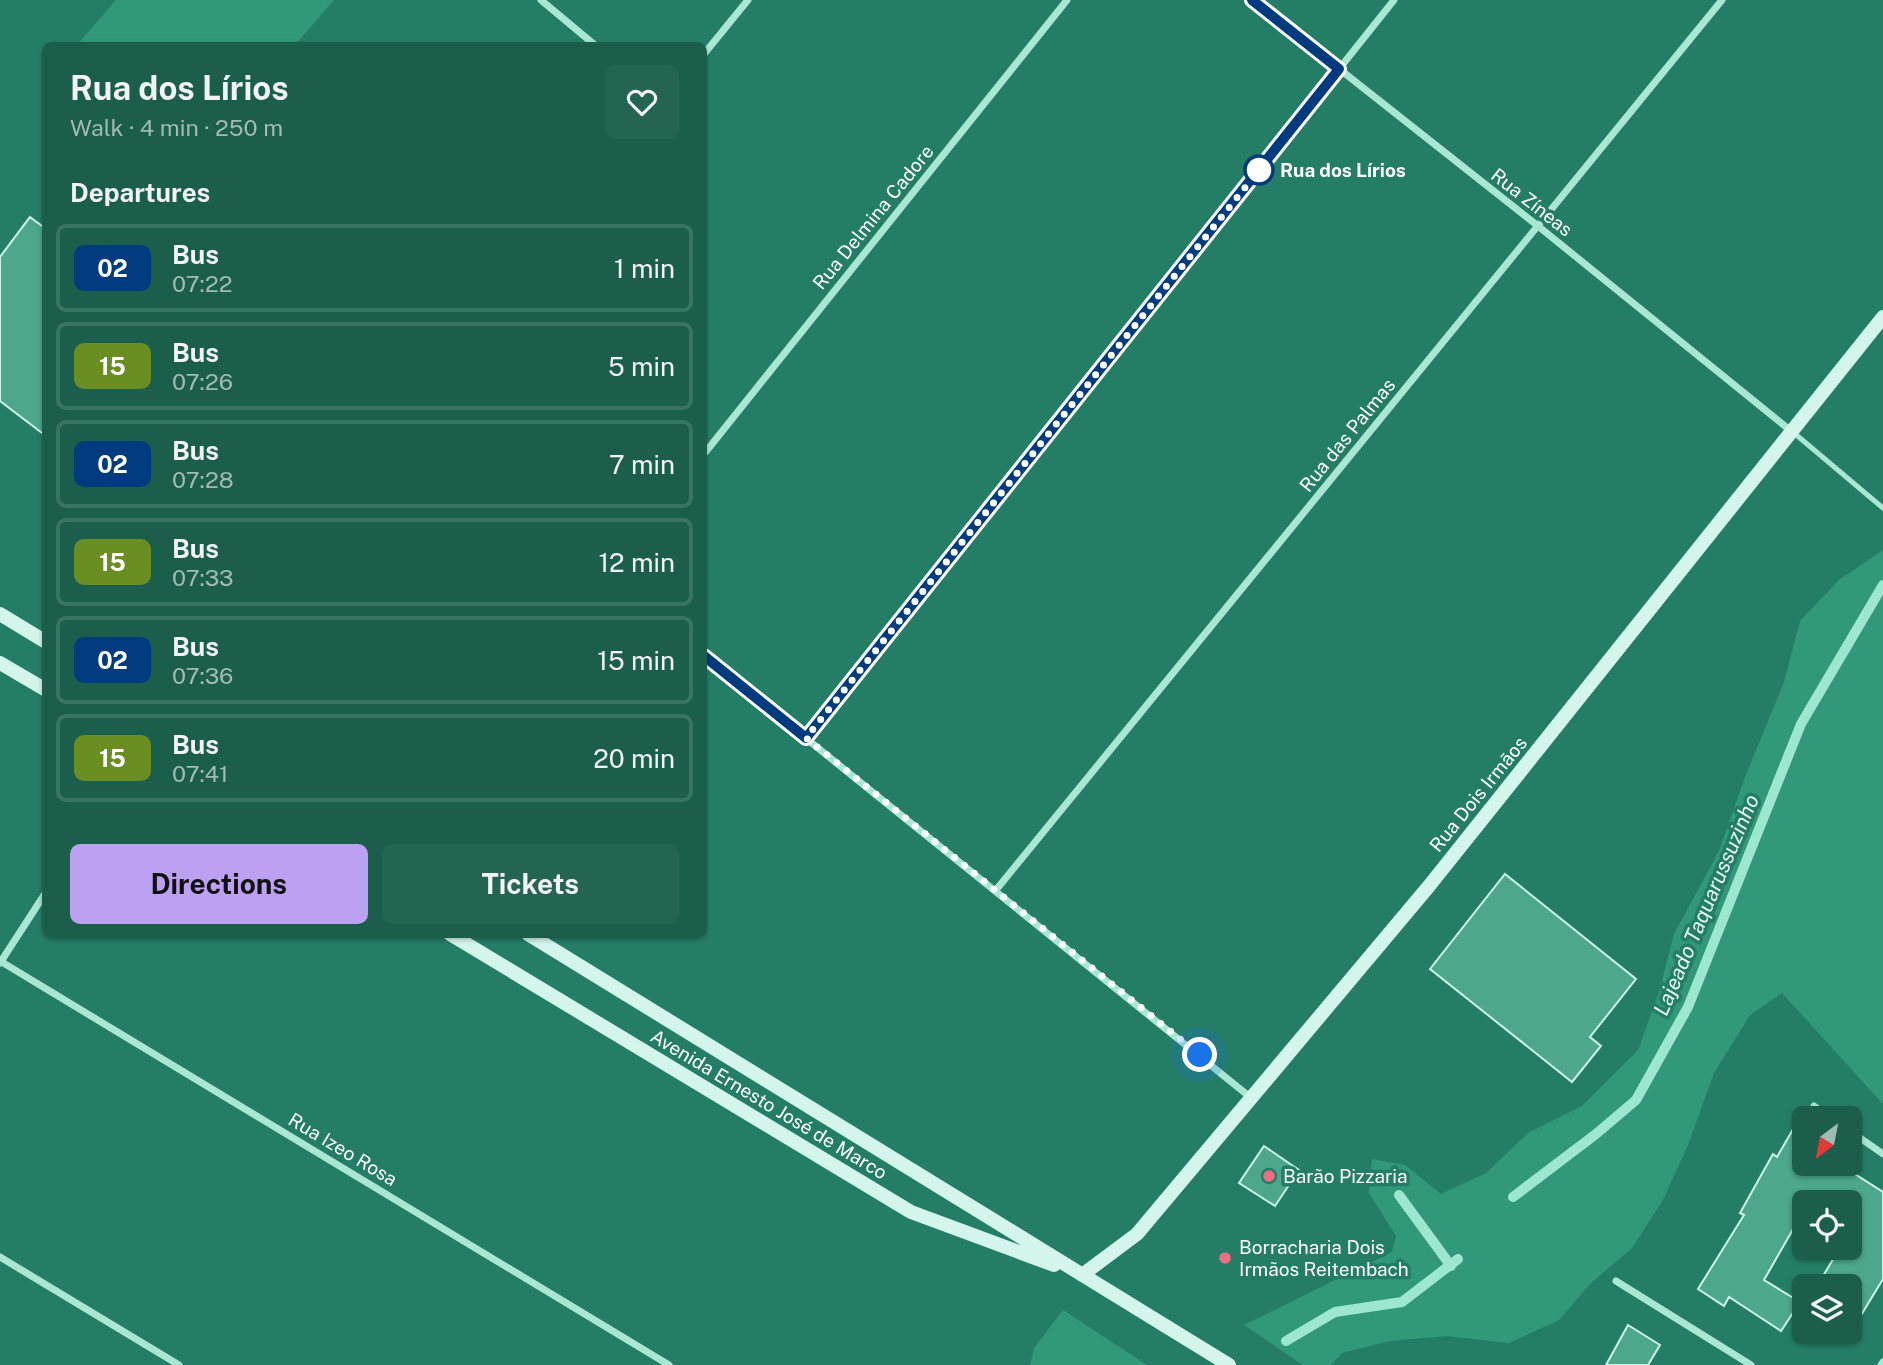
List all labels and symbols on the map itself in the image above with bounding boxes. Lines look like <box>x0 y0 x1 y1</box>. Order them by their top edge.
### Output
street label: Rua Delmina Cadore <box>808 140 938 294</box>
marker: Rua dos Lírios <box>1244 155 1274 185</box>
place label: Rua dos Lírios <box>1280 159 1406 181</box>
street label: Rua Zíneas <box>1487 163 1577 241</box>
street label: Rua das Palmas <box>1295 374 1399 496</box>
street label: Rua Dois Irmãos <box>1425 732 1531 856</box>
water label: Lajeado Taquarussuzinho <box>1648 791 1764 1019</box>
street label: Avenida Ernesto José de Marco <box>647 1025 891 1183</box>
your location <box>1182 1037 1217 1072</box>
north arrow <box>1792 1106 1862 1176</box>
street label: Rua Izeo Rosa <box>285 1108 401 1190</box>
place label: Barão Pizzaria <box>1283 1165 1408 1187</box>
marker: Barão Pizzaria <box>1261 1168 1277 1184</box>
place label: Borracharia Dois Irmãos Reitembach <box>1239 1236 1409 1280</box>
marker: Borracharia Dois Irmãos Reitembach <box>1217 1250 1233 1266</box>

